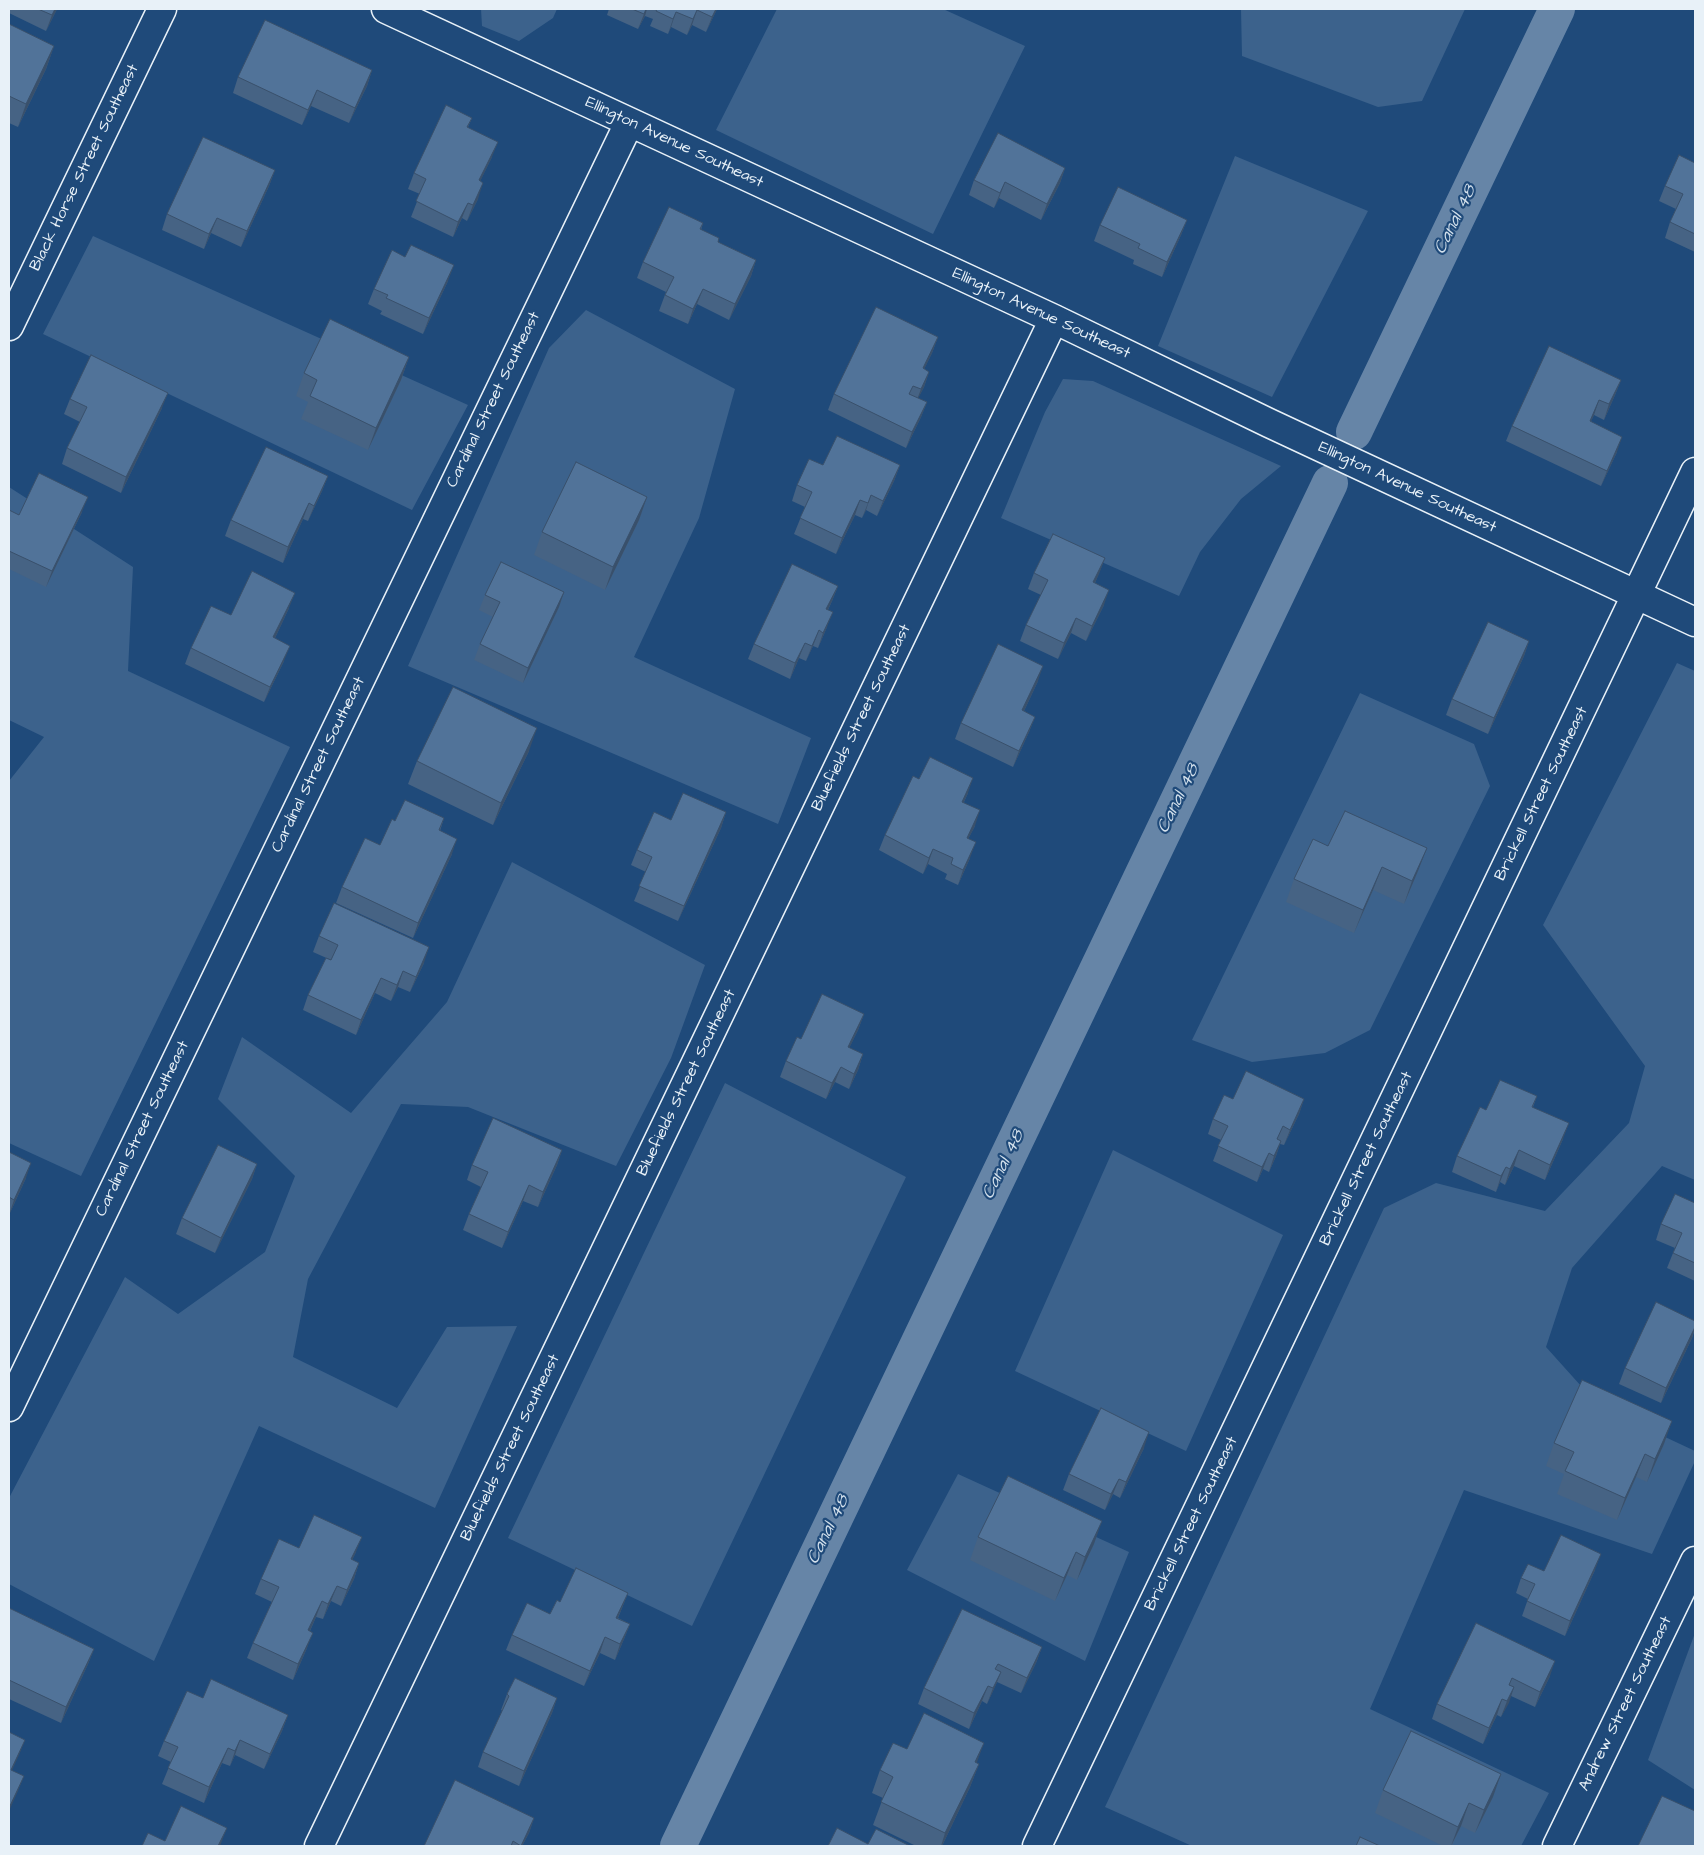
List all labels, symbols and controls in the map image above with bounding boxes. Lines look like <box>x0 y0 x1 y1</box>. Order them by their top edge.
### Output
street label: Black Horse Street Southeast <box>26 61 144 275</box>
street label: Ellington Avenue Southeast <box>582 93 766 193</box>
water label: Canal 48 <box>1430 182 1482 258</box>
street label: Ellington Avenue Southeast <box>949 264 1133 364</box>
street label: Cardinal Street Southeast <box>443 309 545 491</box>
street label: Ellington Avenue Southeast <box>1315 438 1499 538</box>
street label: Bluefields Street Southeast <box>808 622 916 814</box>
street label: Cardinal Street Southeast <box>268 674 370 856</box>
street label: Brickell Street Southeast <box>1491 704 1593 884</box>
water label: Canal 48 <box>1153 761 1205 837</box>
street label: Bluefields Street Southeast <box>633 987 741 1179</box>
street label: Cardinal Street Southeast <box>92 1038 194 1220</box>
street label: Brickell Street Southeast <box>1316 1069 1418 1249</box>
water label: Canal 48 <box>978 1127 1030 1203</box>
street label: Bluefields Street Southeast <box>457 1352 565 1544</box>
street label: Brickell Street Southeast <box>1141 1434 1243 1614</box>
water label: Canal 48 <box>803 1492 855 1568</box>
street label: Andrew Street Southeast <box>1575 1613 1677 1795</box>

